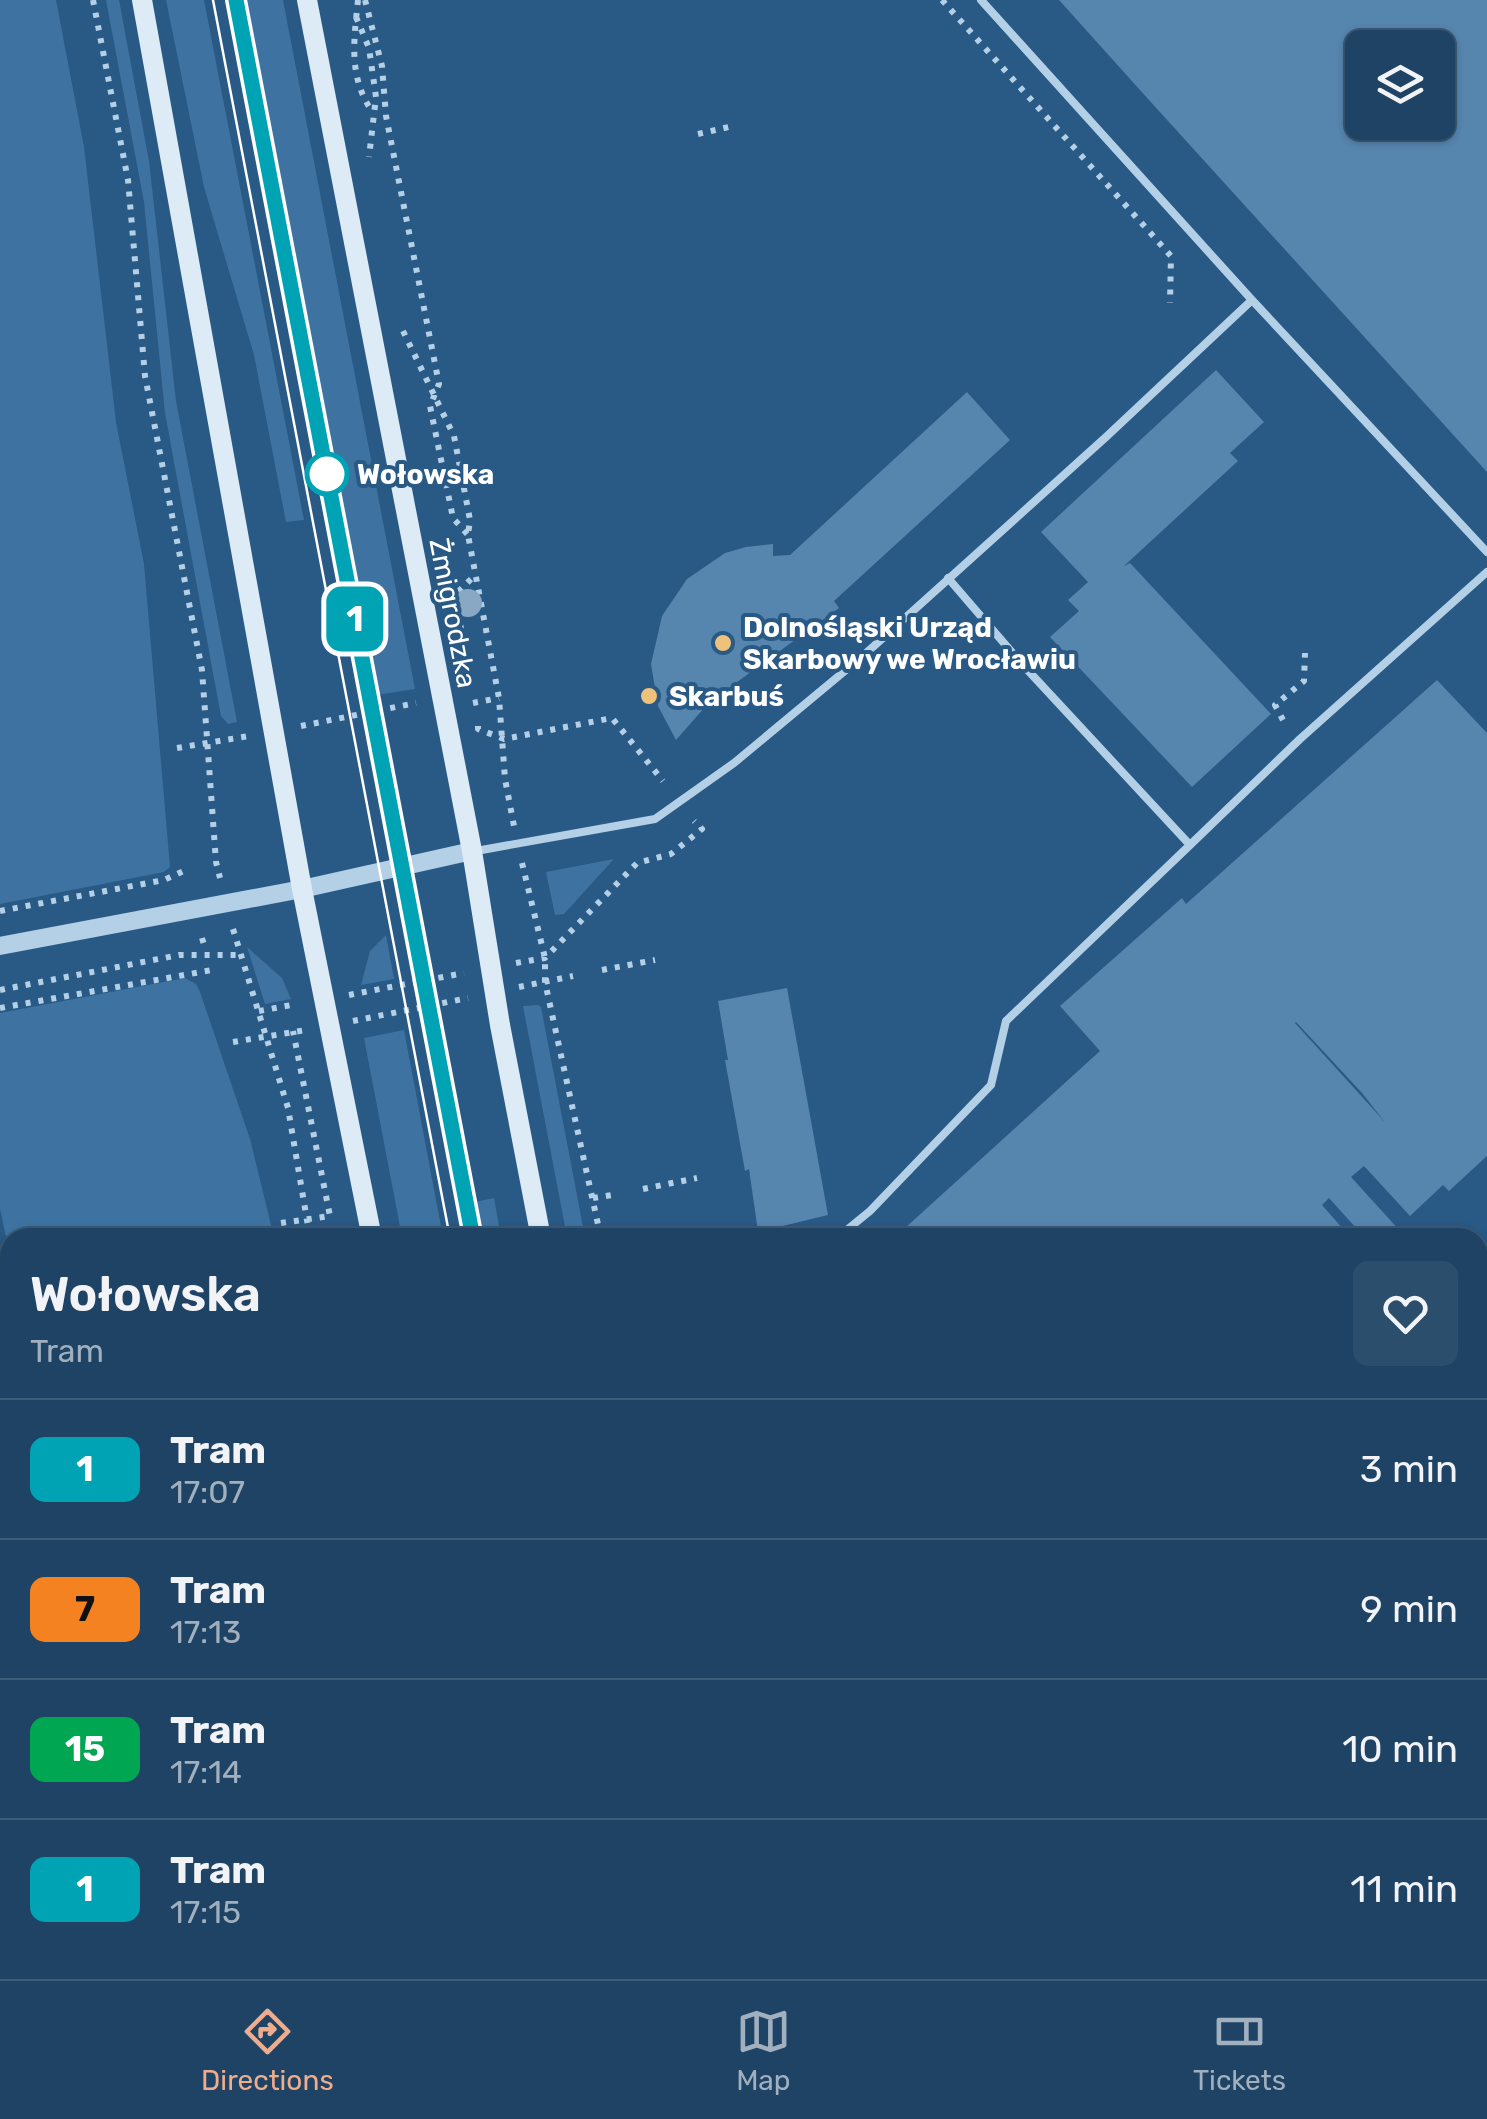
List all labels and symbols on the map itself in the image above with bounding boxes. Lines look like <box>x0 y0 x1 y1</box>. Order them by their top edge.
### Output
marker: Wołowska <box>306 453 348 495</box>
place label: Wołowska <box>357 458 494 491</box>
street label: Żmigrodzka <box>422 535 484 691</box>
line badge: 1 <box>322 586 388 652</box>
place label: Dolnośląski Urząd Skarbowy we Wrocławiu <box>743 611 1076 676</box>
marker: Dolnośląski Urząd Skarbowy we Wrocławiu <box>712 632 734 654</box>
place label: Skarbuś <box>669 680 784 713</box>
marker: Skarbuś <box>638 685 660 707</box>

